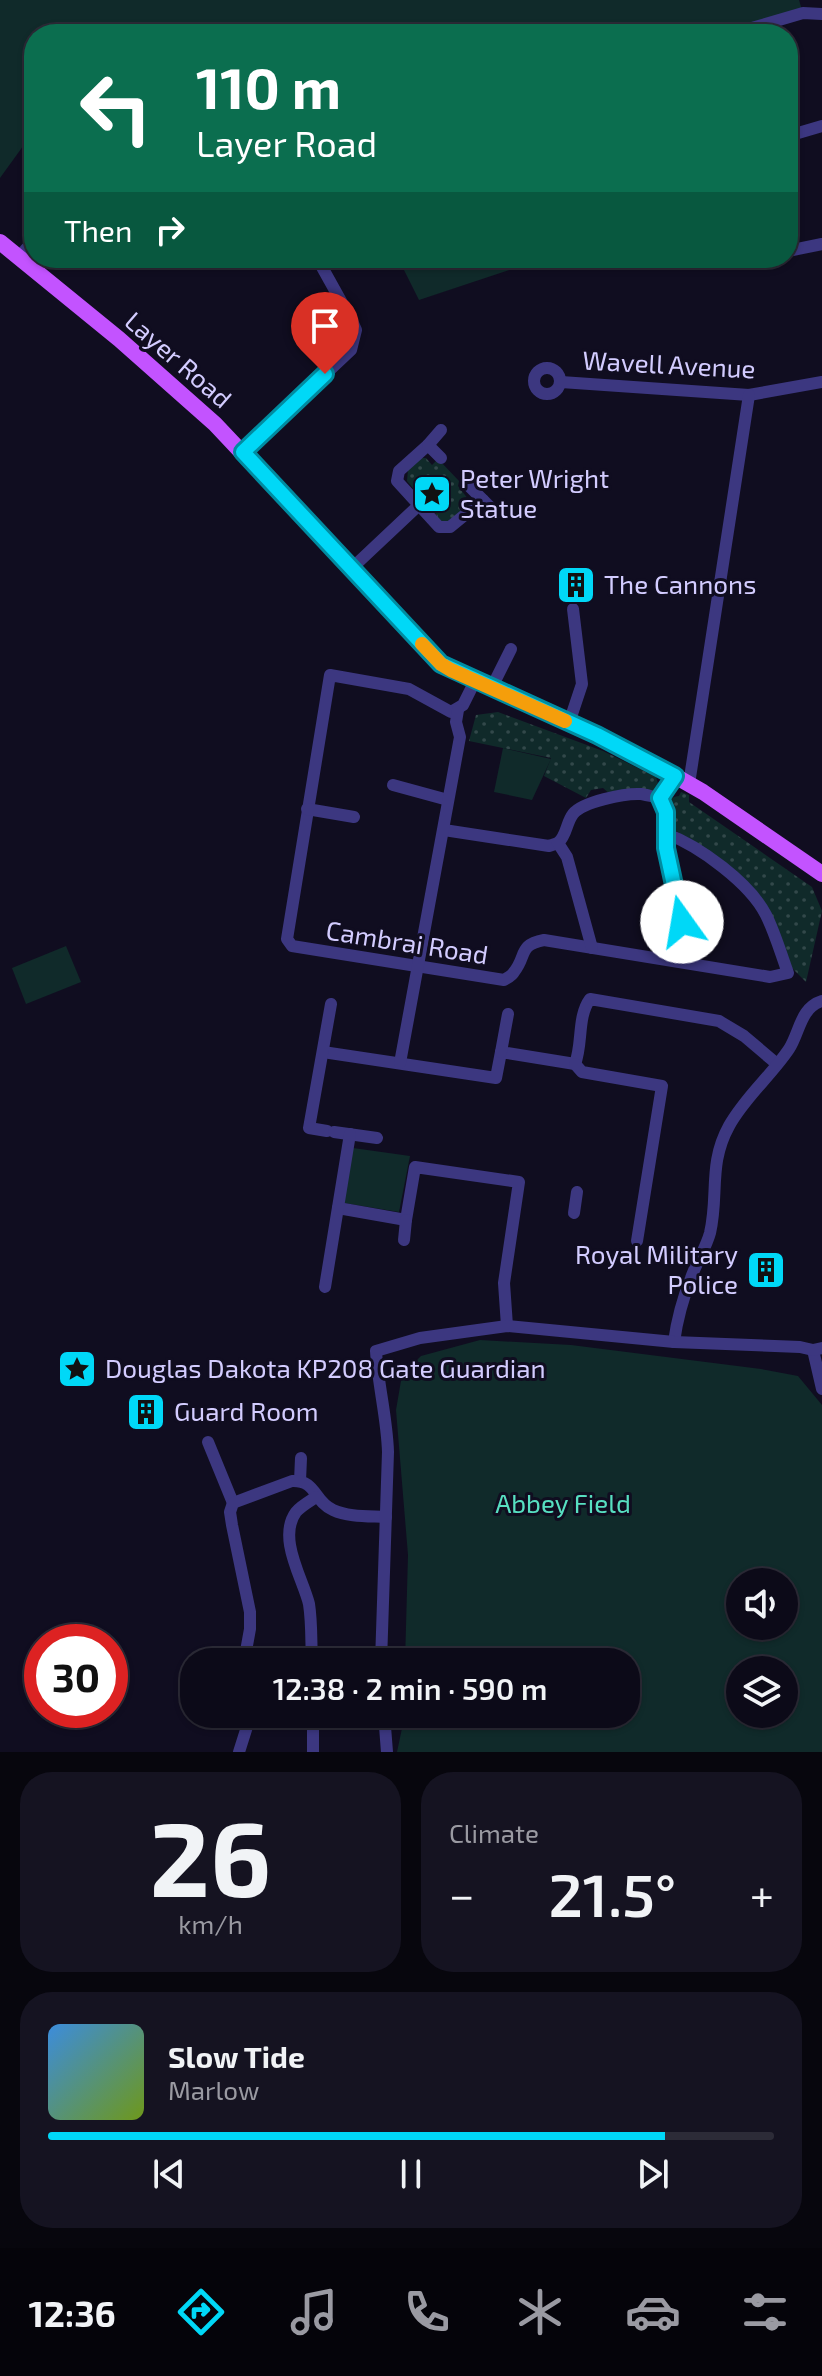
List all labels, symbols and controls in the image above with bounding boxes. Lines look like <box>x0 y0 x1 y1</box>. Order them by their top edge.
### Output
text: 110 m <box>196 53 341 120</box>
icon: left <box>64 56 168 160</box>
text: Layer Road <box>196 121 377 164</box>
icon: right <box>148 208 192 252</box>
text: Then <box>64 212 132 248</box>
pin <box>291 292 359 374</box>
street label: Layer Road <box>119 304 238 413</box>
icon: arrive <box>303 304 347 348</box>
street label: Wavell Avenue <box>582 343 756 384</box>
place label: Peter Wright Statue <box>460 462 609 523</box>
place icon: Peter Wright Statue <box>411 473 453 515</box>
building icon: The Cannons <box>555 564 597 606</box>
place label: The Cannons <box>604 568 756 599</box>
position arrow <box>640 880 724 964</box>
street label: Cambrai Road <box>324 913 490 970</box>
place label: Royal Military Police <box>575 1238 738 1299</box>
building icon: Royal Military Police <box>745 1249 787 1291</box>
place icon: Douglas Dakota KP208 Gate Guardian <box>56 1348 98 1390</box>
place label: Douglas Dakota KP208 Gate Guardian <box>105 1352 546 1383</box>
building icon: Guard Room <box>125 1391 167 1433</box>
place label: Guard Room <box>174 1395 319 1426</box>
park label: Abbey Field <box>495 1487 631 1518</box>
map controls <box>726 1568 798 1728</box>
button: sound <box>726 1568 798 1640</box>
speed limit sign: 30 <box>24 1624 128 1728</box>
button: layers <box>726 1656 798 1728</box>
text: 12:38 · 2 min · 590 m <box>273 1670 547 1706</box>
text: 26 <box>150 1793 271 1918</box>
text: Climate <box>449 1817 539 1848</box>
text: 21.5° <box>548 1857 676 1929</box>
text: − <box>449 1867 475 1920</box>
text: + <box>750 1867 774 1920</box>
text: km/h <box>178 1908 243 1939</box>
text: Slow Tide <box>168 2038 305 2074</box>
text: Marlow <box>168 2074 259 2105</box>
icon: previous <box>147 2152 191 2196</box>
icon: pause <box>389 2152 433 2196</box>
icon: next <box>631 2152 675 2196</box>
icon: directions <box>173 2284 229 2340</box>
icon: music <box>286 2284 342 2340</box>
icon: phone <box>399 2284 455 2340</box>
icon: climate <box>512 2284 568 2340</box>
icon: car <box>625 2284 681 2340</box>
icon: filters <box>737 2284 793 2340</box>
text: 12:36 <box>28 2291 116 2334</box>

